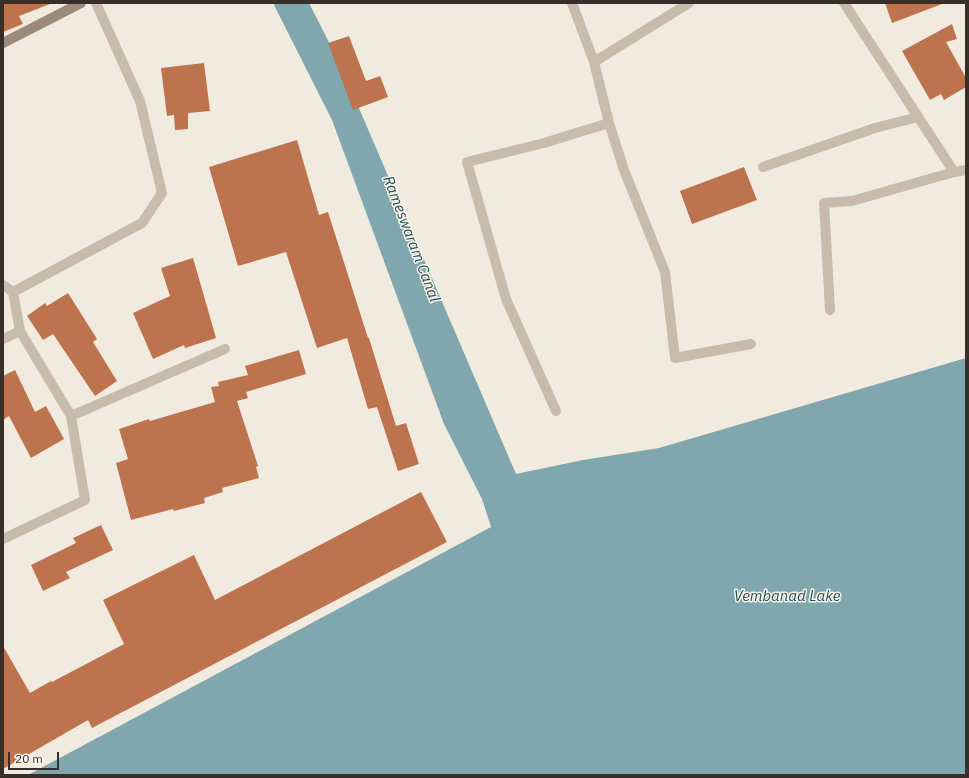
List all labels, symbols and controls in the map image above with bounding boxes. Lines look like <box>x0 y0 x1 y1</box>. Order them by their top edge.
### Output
water label: Rameswaram Canal <box>379 173 443 305</box>
water label: Vembanad Lake <box>734 588 840 606</box>
scale bar <box>10 744 61 770</box>
text: 20 m <box>15 751 43 766</box>

